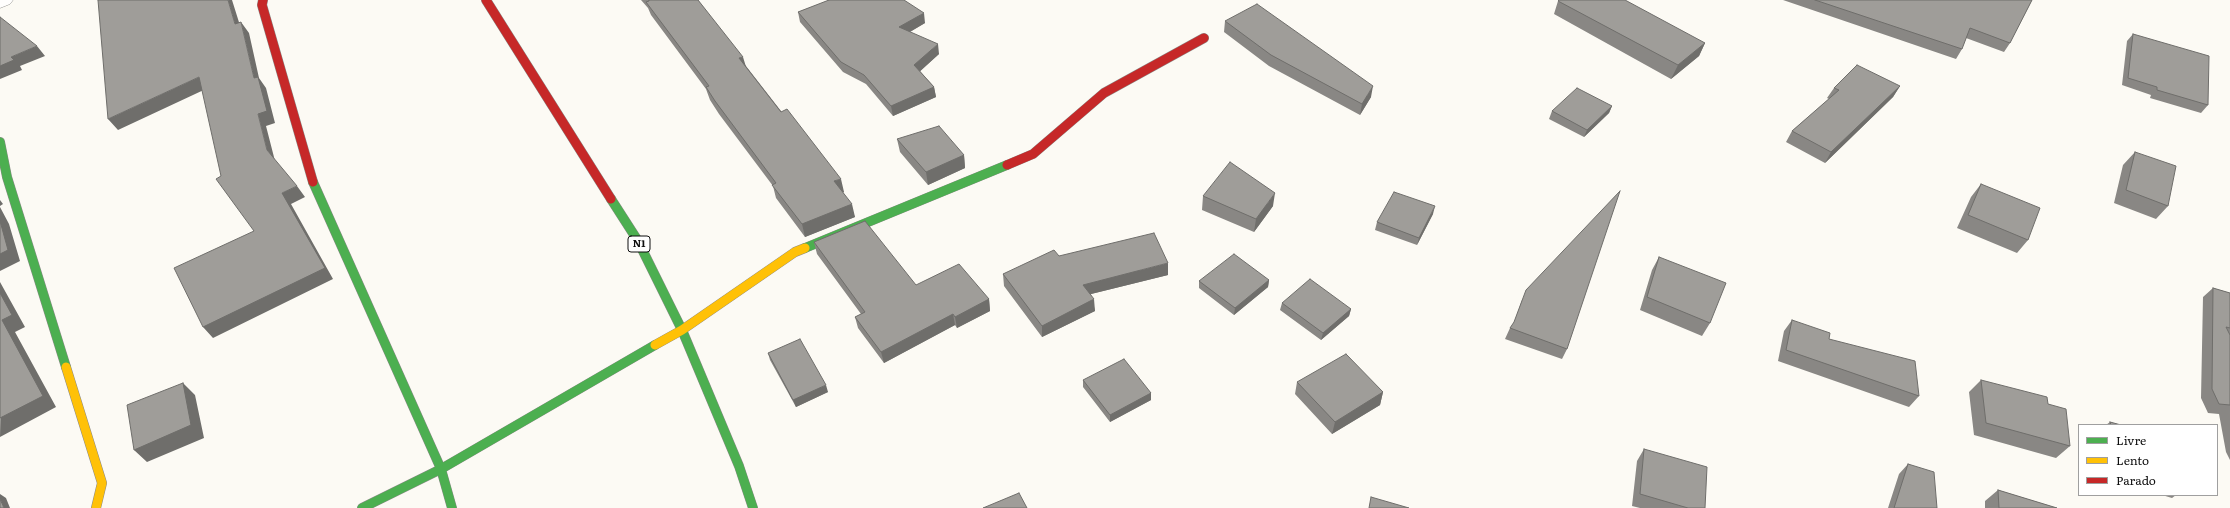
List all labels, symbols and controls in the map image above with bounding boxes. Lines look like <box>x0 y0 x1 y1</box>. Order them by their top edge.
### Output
road number: N1 <box>628 236 650 252</box>
legend <box>2078 424 2218 496</box>
text: Livre <box>2116 431 2146 449</box>
text: Lento <box>2116 451 2149 469</box>
text: Parado <box>2116 471 2156 489</box>

